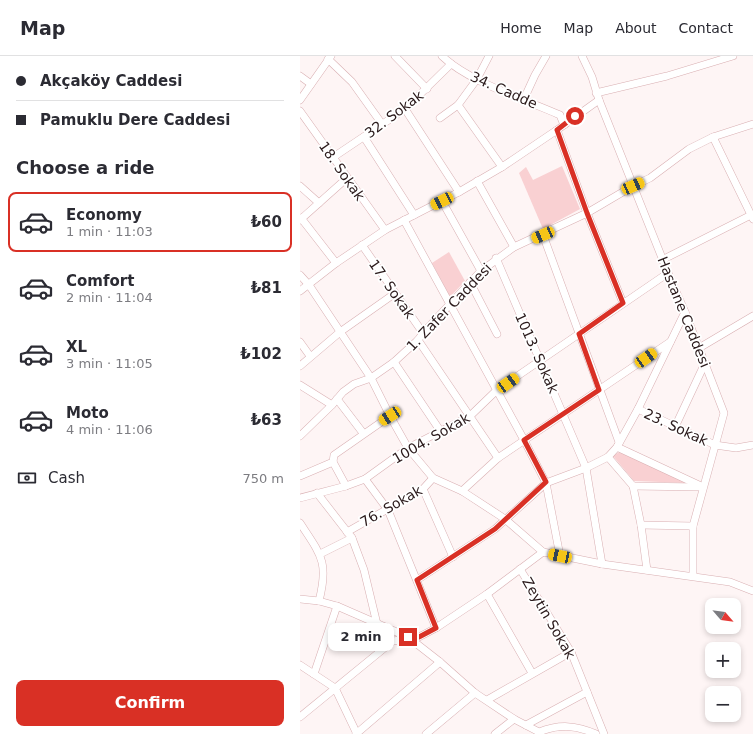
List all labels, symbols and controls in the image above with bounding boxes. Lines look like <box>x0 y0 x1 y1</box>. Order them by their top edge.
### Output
text: Map <box>20 17 65 39</box>
text: Home <box>500 20 542 36</box>
text: Map <box>564 20 593 36</box>
text: About <box>615 20 657 36</box>
text: Contact <box>679 20 733 36</box>
street label: 34. Cadde <box>468 68 540 112</box>
text: Akçaköy Caddesi <box>40 72 182 90</box>
street label: 32. Sokak <box>362 86 427 141</box>
route start <box>566 107 584 125</box>
text: Pamuklu Dere Caddesi <box>40 111 230 129</box>
street label: 18. Sokak <box>316 138 369 204</box>
text: Choose a ride <box>16 157 155 178</box>
car <box>620 176 646 196</box>
car <box>429 190 455 212</box>
icon: car <box>18 204 54 240</box>
text: Economy <box>66 206 142 224</box>
text: ₺60 <box>251 213 282 231</box>
text: 1 min · 11:03 <box>66 224 153 239</box>
car <box>530 225 556 245</box>
street label: Hastane Caddesi <box>654 254 714 370</box>
street label: 17. Sokak <box>366 256 419 322</box>
street label: 1. Zafer Caddesi <box>403 260 495 354</box>
icon: car <box>18 270 54 306</box>
text: Comfort <box>66 272 134 290</box>
text: ₺81 <box>251 279 282 297</box>
text: 2 min · 11:04 <box>66 290 153 305</box>
street label: 1013. Sokak <box>512 310 562 397</box>
icon: car <box>18 336 54 372</box>
text: XL <box>66 338 87 356</box>
text: ₺102 <box>240 345 282 363</box>
car <box>633 346 659 370</box>
text: 3 min · 11:05 <box>66 356 153 371</box>
car <box>495 371 521 395</box>
icon: car <box>18 402 54 438</box>
text: Moto <box>66 404 109 422</box>
car <box>377 404 403 428</box>
street label: 23. Sokak <box>641 405 711 449</box>
street label: 1004. Sokak <box>390 409 473 467</box>
text: ₺63 <box>251 411 282 429</box>
text: 4 min · 11:06 <box>66 422 153 437</box>
icon: cash <box>16 467 38 489</box>
text: Cash <box>48 469 85 487</box>
text: 750 m <box>242 471 284 486</box>
street label: 76. Sokak <box>357 481 426 530</box>
car <box>547 548 573 564</box>
street label: Zeytin Sokak <box>519 575 579 662</box>
north arrow <box>705 598 741 634</box>
map controls <box>705 598 741 722</box>
callout: 2 min <box>328 623 394 651</box>
route end <box>399 628 417 646</box>
text: 2 min <box>341 629 381 644</box>
button: + <box>705 642 741 678</box>
button: Confirm <box>16 680 284 726</box>
button: − <box>705 686 741 722</box>

